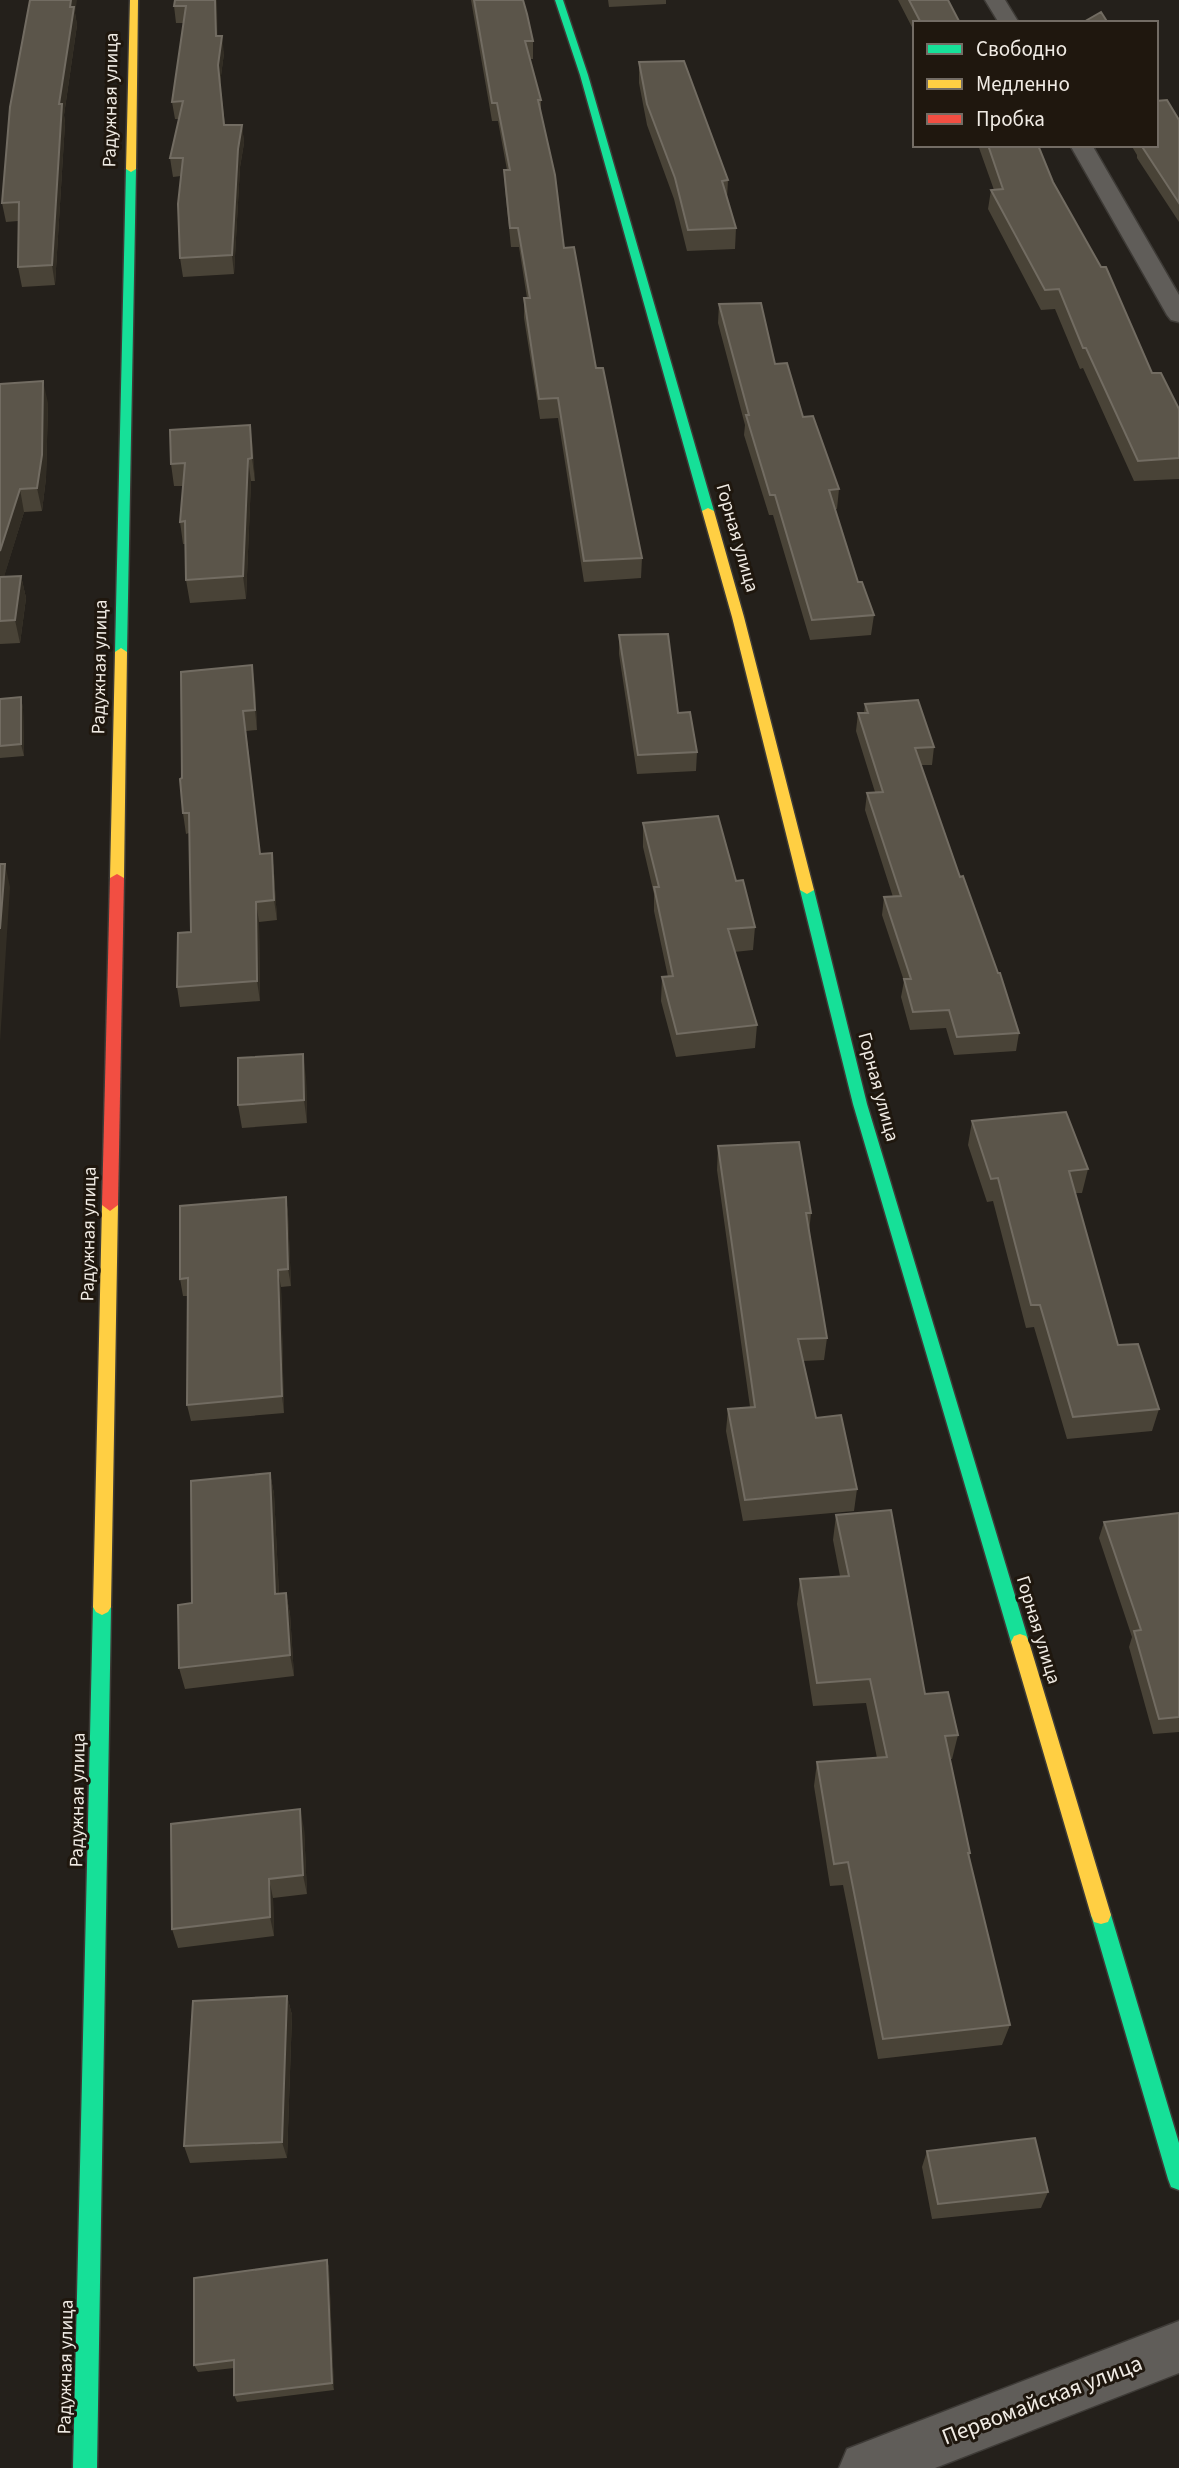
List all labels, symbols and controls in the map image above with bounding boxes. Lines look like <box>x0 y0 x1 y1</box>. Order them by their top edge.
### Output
legend <box>913 21 1158 147</box>
street label: Радужная улица <box>96 32 126 168</box>
text: Свободно <box>976 34 1067 64</box>
text: Медленно <box>976 69 1070 99</box>
text: Пробка <box>976 104 1045 134</box>
street label: Горная улица <box>709 480 765 596</box>
street label: Радужная улица <box>85 599 115 735</box>
street label: Горная улица <box>850 1029 906 1145</box>
street label: Радужная улица <box>74 1166 104 1302</box>
street label: Горная улица <box>1009 1573 1067 1687</box>
street label: Радужная улица <box>63 1732 93 1868</box>
street label: Радужная улица <box>51 2299 81 2435</box>
street label: Первомайская улица <box>937 2347 1147 2453</box>

